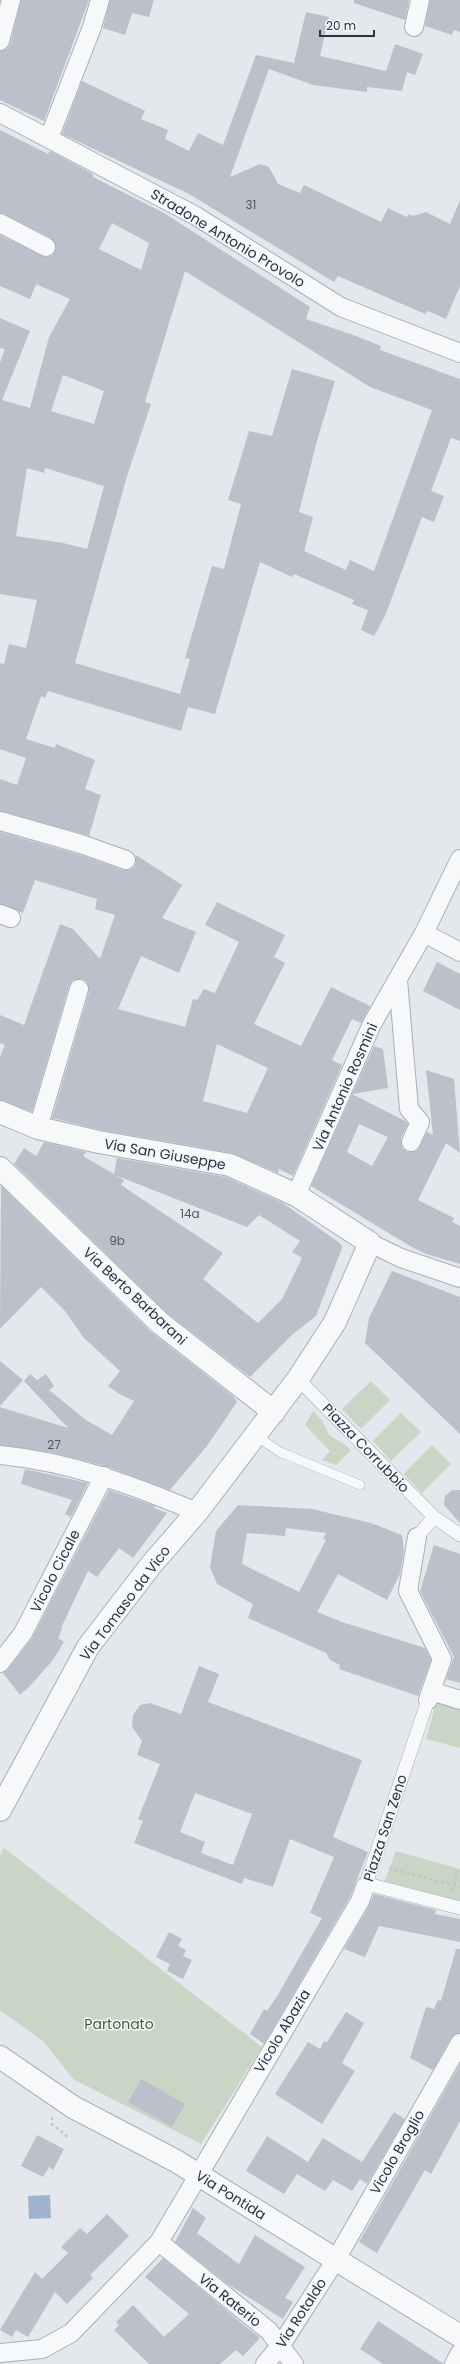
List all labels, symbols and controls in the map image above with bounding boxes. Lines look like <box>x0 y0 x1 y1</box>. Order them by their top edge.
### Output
scale bar <box>320 12 374 38</box>
text: 20 m <box>326 17 356 34</box>
street label: Stradone Antonio Provolo <box>147 184 309 292</box>
house number: 31 <box>246 196 256 213</box>
street label: Via Antonio Rosmini <box>308 1020 382 1154</box>
street label: Via San Giuseppe <box>103 1133 228 1175</box>
house number: 14a <box>180 1205 200 1222</box>
house number: 9b <box>109 1232 125 1249</box>
street label: Via Berto Barbarani <box>79 1242 191 1350</box>
street label: Piazza Corrubbio <box>318 1399 414 1497</box>
house number: 27 <box>47 1436 61 1453</box>
street label: Vicolo Cicale <box>25 1526 85 1616</box>
street label: Via Tomaso da Vico <box>75 1541 175 1665</box>
street label: Piazza San Zeno <box>358 1772 412 1884</box>
street label: Vicolo Abazia <box>249 1985 315 2077</box>
park label: Partonato <box>84 2014 154 2034</box>
street label: Vicolo Broglio <box>365 2106 429 2198</box>
street label: Via Pontida <box>192 2165 270 2225</box>
street label: Via Raterio <box>194 2268 266 2332</box>
street label: Via Rotaldo <box>271 2274 331 2352</box>

